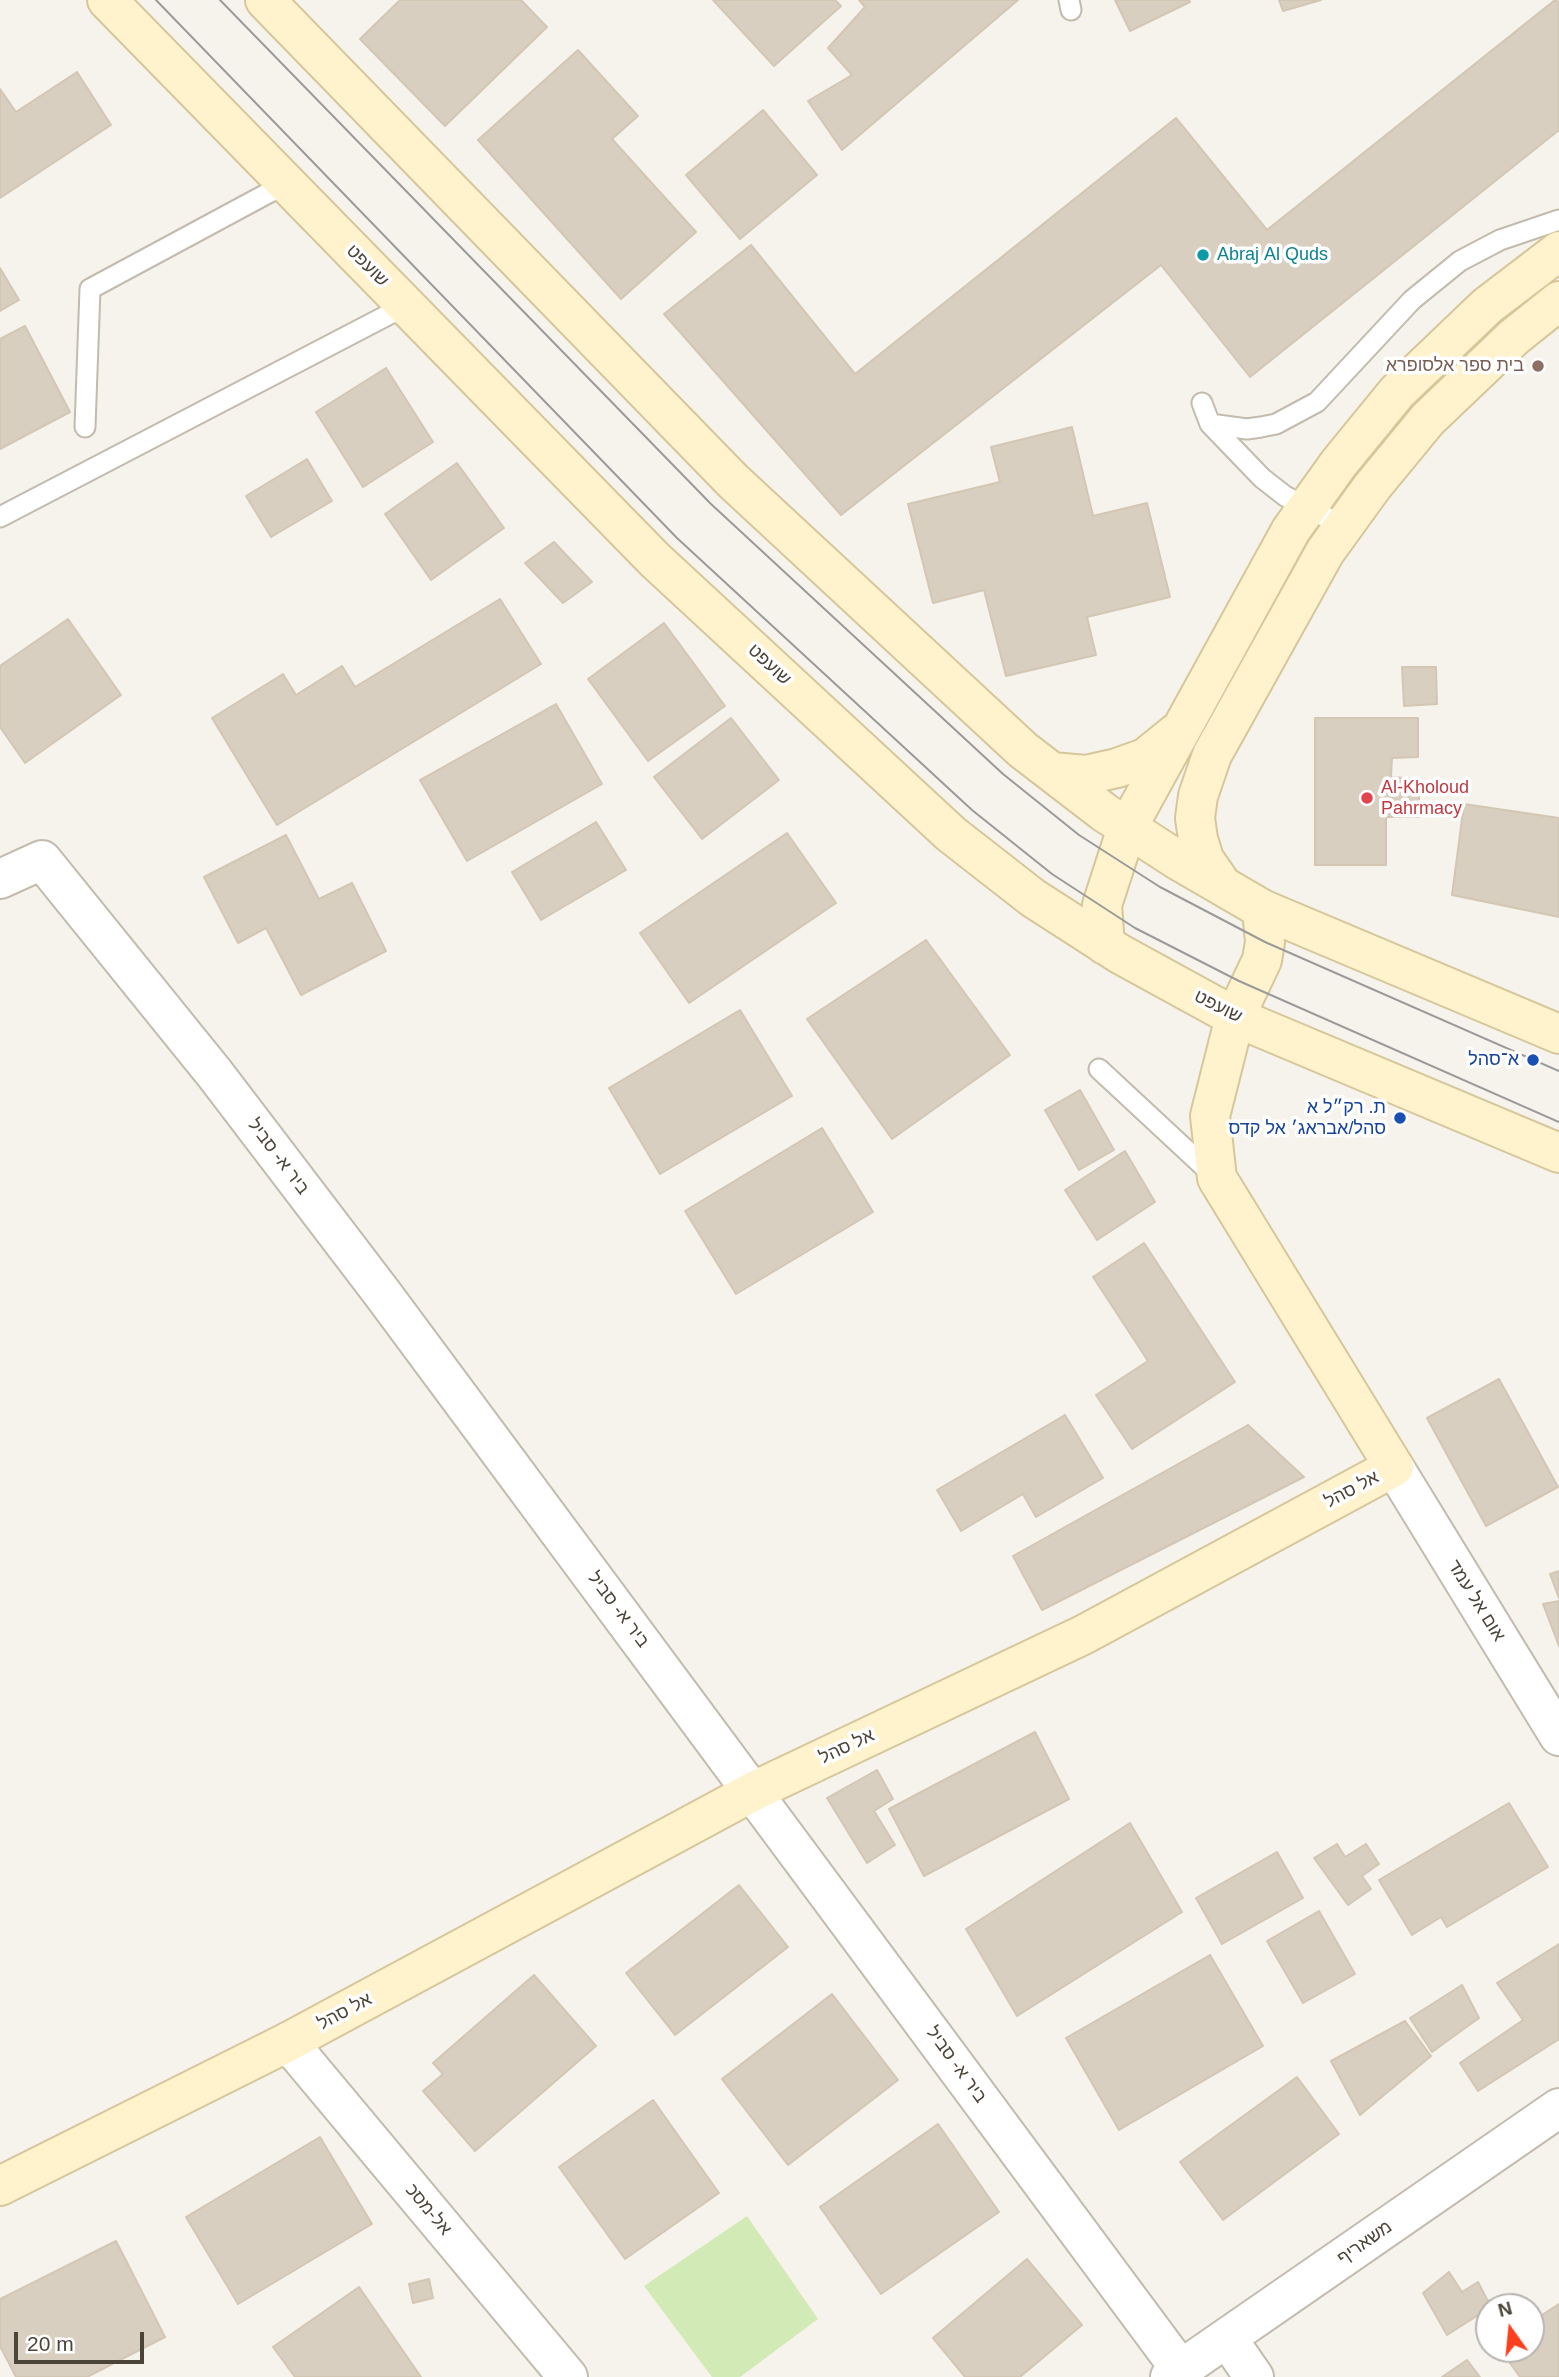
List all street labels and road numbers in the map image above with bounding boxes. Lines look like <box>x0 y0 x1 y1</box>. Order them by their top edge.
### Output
street label: שועפט <box>341 240 393 292</box>
street label: שועפט <box>743 640 795 690</box>
street label: שועפט <box>1190 986 1246 1028</box>
street label: ביר א- סביל <box>243 1115 313 1199</box>
street label: אל סהל <box>1321 1467 1383 1513</box>
street label: אום אל עמד <box>1443 1556 1509 1646</box>
street label: ביר א- סביל <box>583 1568 653 1652</box>
street label: אל סהל <box>816 1725 878 1769</box>
street label: אל סהל <box>314 1989 376 2035</box>
street label: ביר א- סביל <box>921 2023 991 2107</box>
street label: אל-מסכ <box>400 2180 456 2240</box>
street label: משאריף <box>1334 2216 1396 2270</box>

